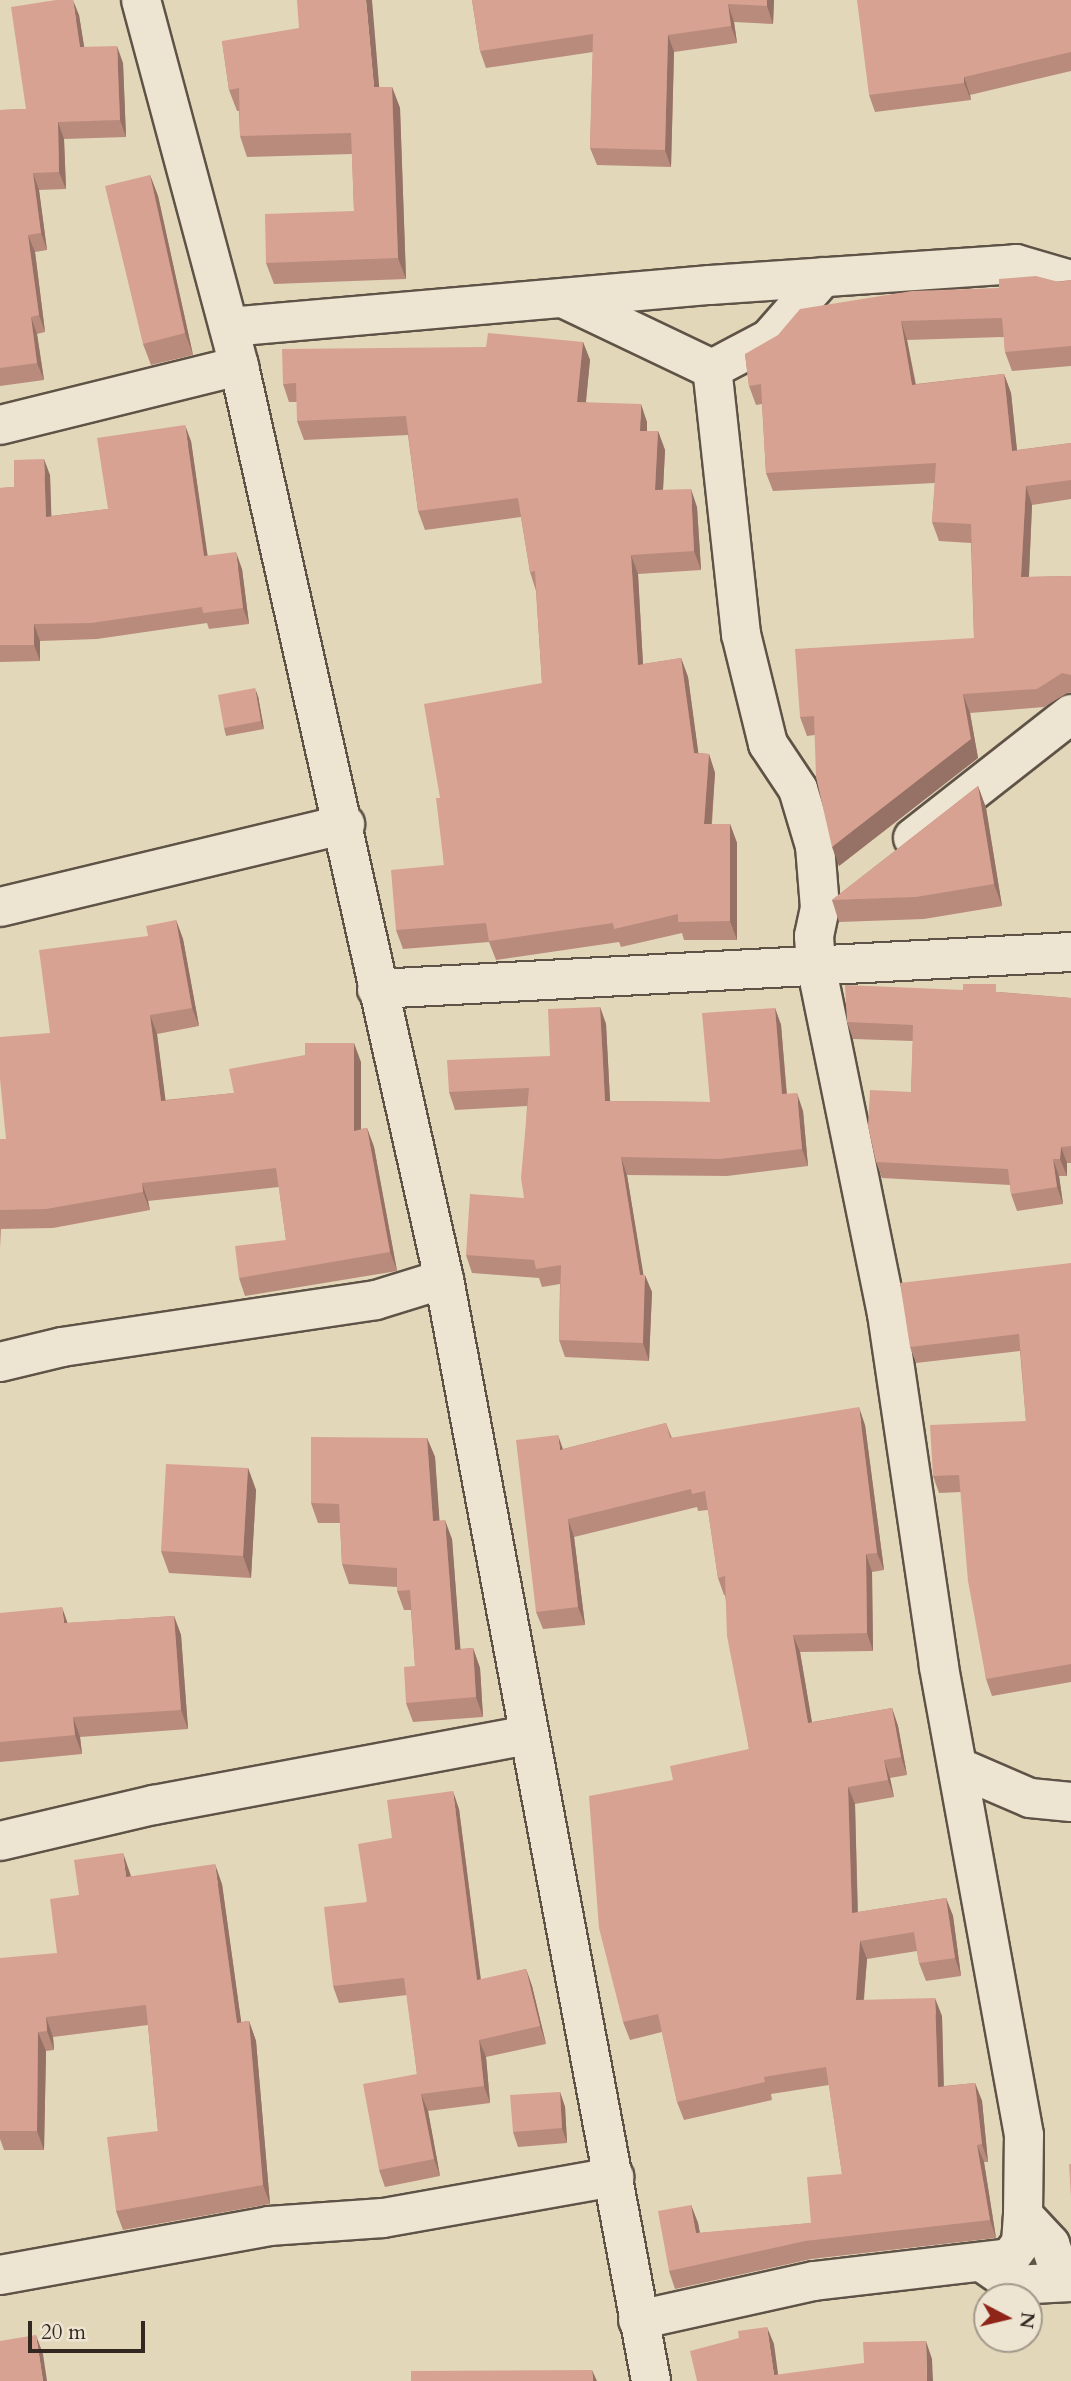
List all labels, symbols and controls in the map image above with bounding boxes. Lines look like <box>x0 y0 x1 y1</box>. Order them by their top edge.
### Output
north arrow <box>973 2283 1043 2353</box>
scale bar <box>32 2308 149 2352</box>
text: N <box>1013 2311 1041 2330</box>
text: 20 m <box>41 2318 86 2347</box>

